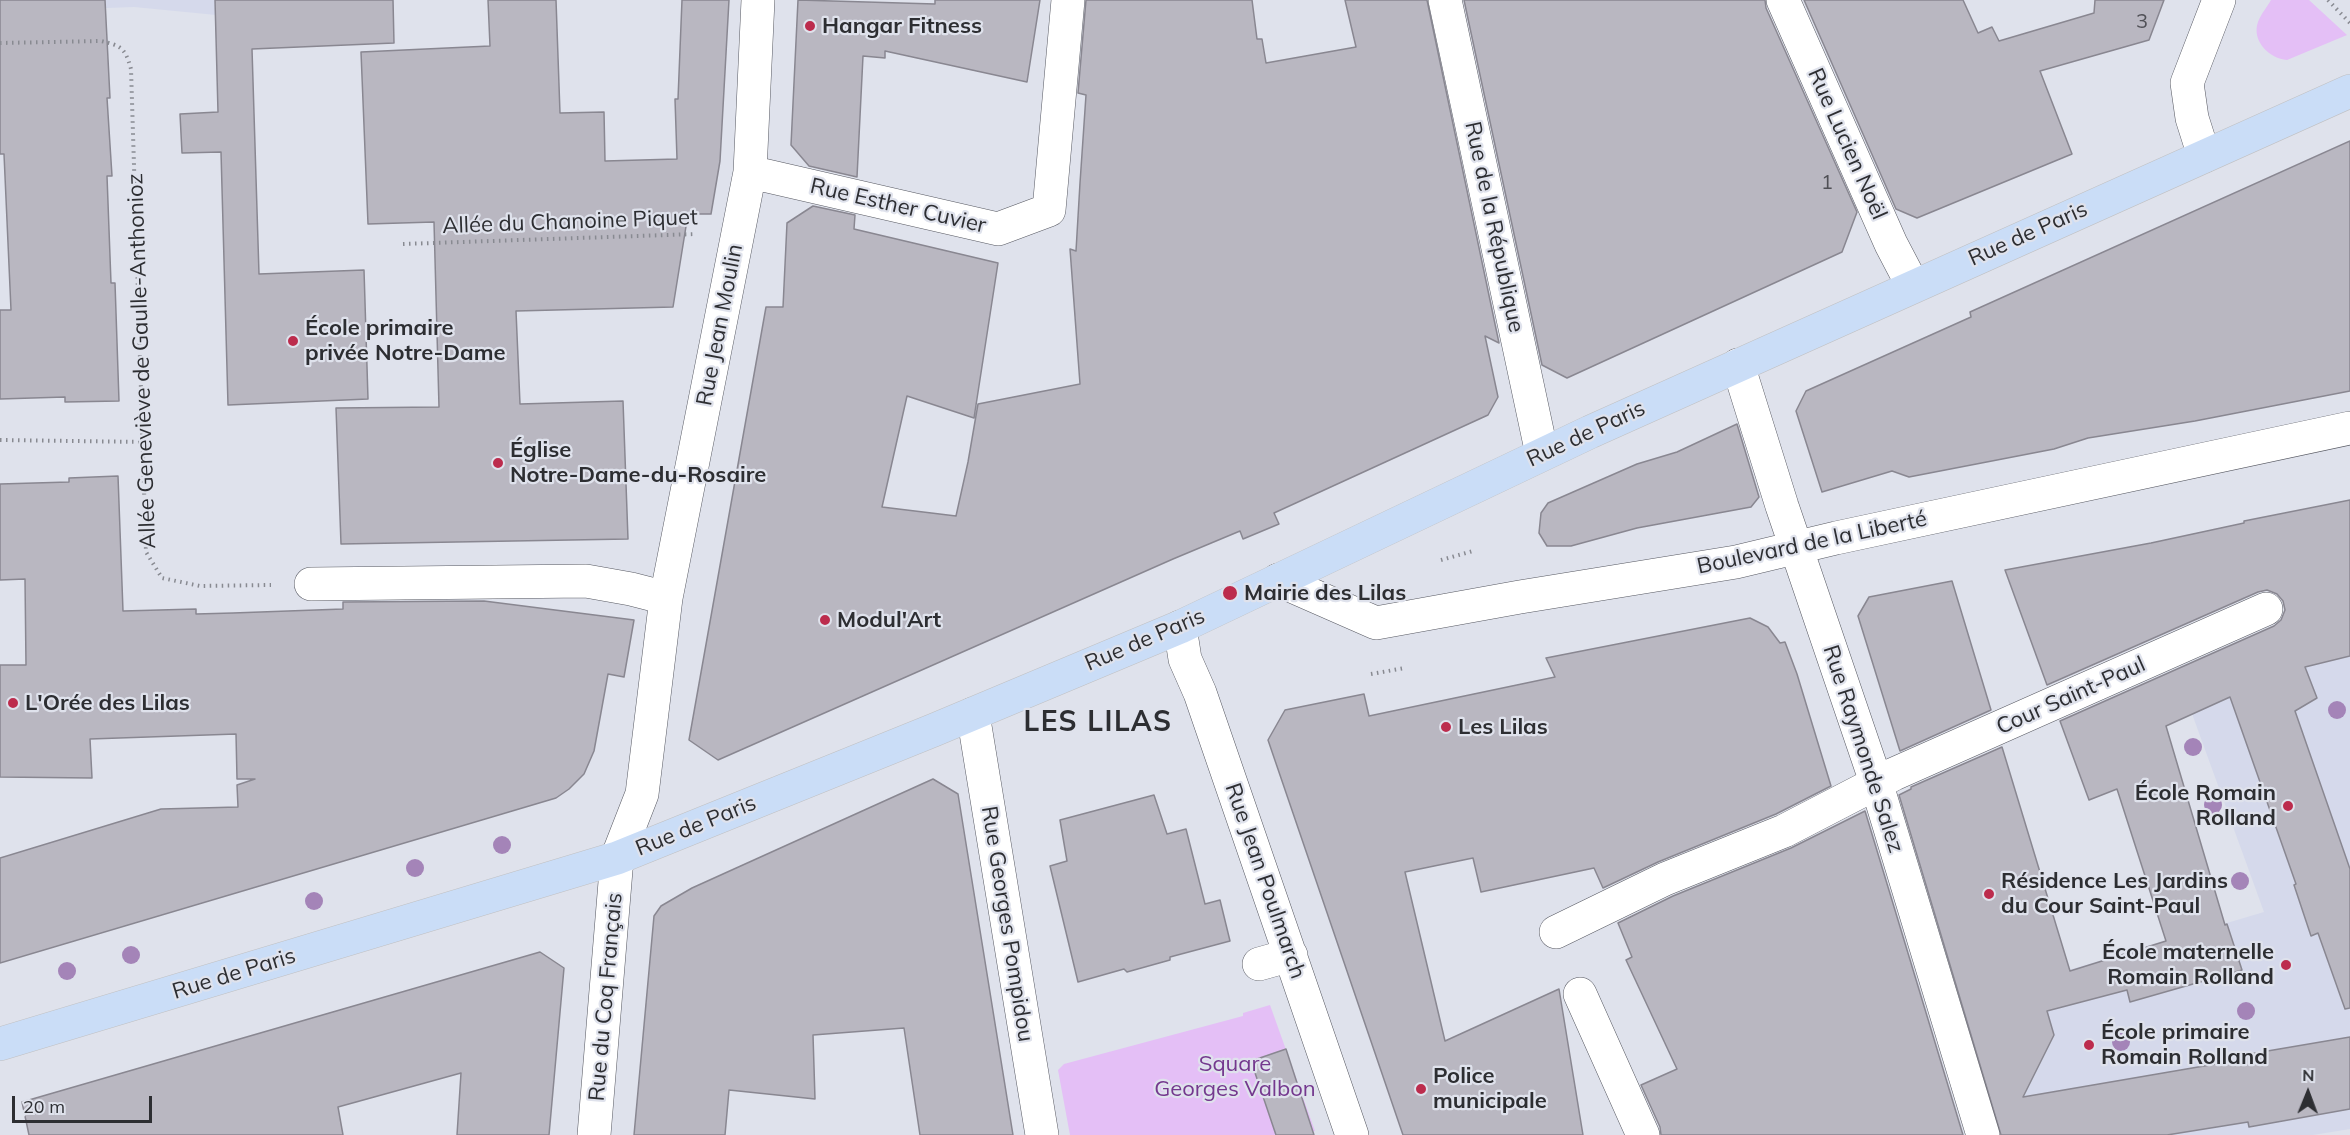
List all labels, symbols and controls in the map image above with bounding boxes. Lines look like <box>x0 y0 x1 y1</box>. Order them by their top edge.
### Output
house number: 3 <box>2136 10 2148 34</box>
place label: Hangar Fitness <box>822 13 982 39</box>
marker: Hangar Fitness <box>803 19 817 33</box>
street label: Rue Lucien Noël <box>1802 64 1892 224</box>
street label: Rue de la République <box>1459 119 1529 335</box>
house number: 1 <box>1821 171 1833 195</box>
street label: Allée Geneviève de Gaulle-Anthonioz <box>122 173 162 549</box>
street label: Rue Esther Cuvier <box>807 173 989 239</box>
street label: Rue de Paris <box>1964 196 2092 272</box>
street label: Allée du Chanoine Piquet <box>442 204 698 240</box>
street label: Rue Jean Moulin <box>691 242 749 408</box>
place label: École primaire privée Notre-Dame <box>305 315 505 366</box>
marker: École primaire privée Notre-Dame <box>286 334 300 348</box>
street label: Rue de Paris <box>1523 395 1649 473</box>
place label: Église Notre-Dame-du-Rosaire <box>510 437 766 488</box>
marker: Église Notre-Dame-du-Rosaire <box>491 456 505 470</box>
street label: Boulevard de la Liberté <box>1695 506 1929 580</box>
place label: Mairie des Lilas <box>1244 580 1406 606</box>
marker: Mairie des Lilas <box>1221 584 1239 602</box>
street label: Rue de Paris <box>1081 603 1209 677</box>
place label: Modul'Art <box>837 607 941 633</box>
marker: Modul'Art <box>818 613 832 627</box>
street label: Rue Raymonde Salez <box>1817 642 1909 856</box>
street label: Cour Saint-Paul <box>1992 651 2150 741</box>
place label: L'Orée des Lilas <box>25 690 190 716</box>
marker: L'Orée des Lilas <box>6 696 20 710</box>
district label: LES LILAS <box>1023 706 1173 740</box>
place label: Les Lilas <box>1458 714 1548 740</box>
marker: Les Lilas <box>1439 720 1453 734</box>
street label: Rue Jean Poulmarch <box>1219 780 1311 982</box>
place label: École Romain Rolland <box>2135 780 2276 831</box>
street label: Rue de Paris <box>632 790 760 862</box>
marker: École Romain Rolland <box>2281 799 2295 813</box>
street label: Rue Georges Pompidou <box>975 804 1039 1044</box>
place label: Résidence Les Jardins du Cour Saint-Paul <box>2001 868 2228 920</box>
marker: Résidence Les Jardins du Cour Saint-Paul <box>1982 887 1996 901</box>
street label: Rue du Coq Français <box>584 892 628 1102</box>
place label: École maternelle Romain Rolland <box>2102 939 2274 990</box>
street label: Rue de Paris <box>169 943 299 1005</box>
marker: École maternelle Romain Rolland <box>2279 958 2293 972</box>
place label: École primaire Romain Rolland <box>2101 1019 2268 1070</box>
marker: École primaire Romain Rolland <box>2082 1038 2096 1052</box>
park label: Square Georges Valbon <box>1154 1051 1316 1102</box>
place label: Police municipale <box>1433 1063 1547 1114</box>
north arrow <box>2278 1063 2338 1123</box>
text: N <box>2302 1065 2315 1085</box>
marker: Police municipale <box>1414 1082 1428 1096</box>
scale bar <box>15 1084 154 1122</box>
text: 20 m <box>23 1095 65 1118</box>

